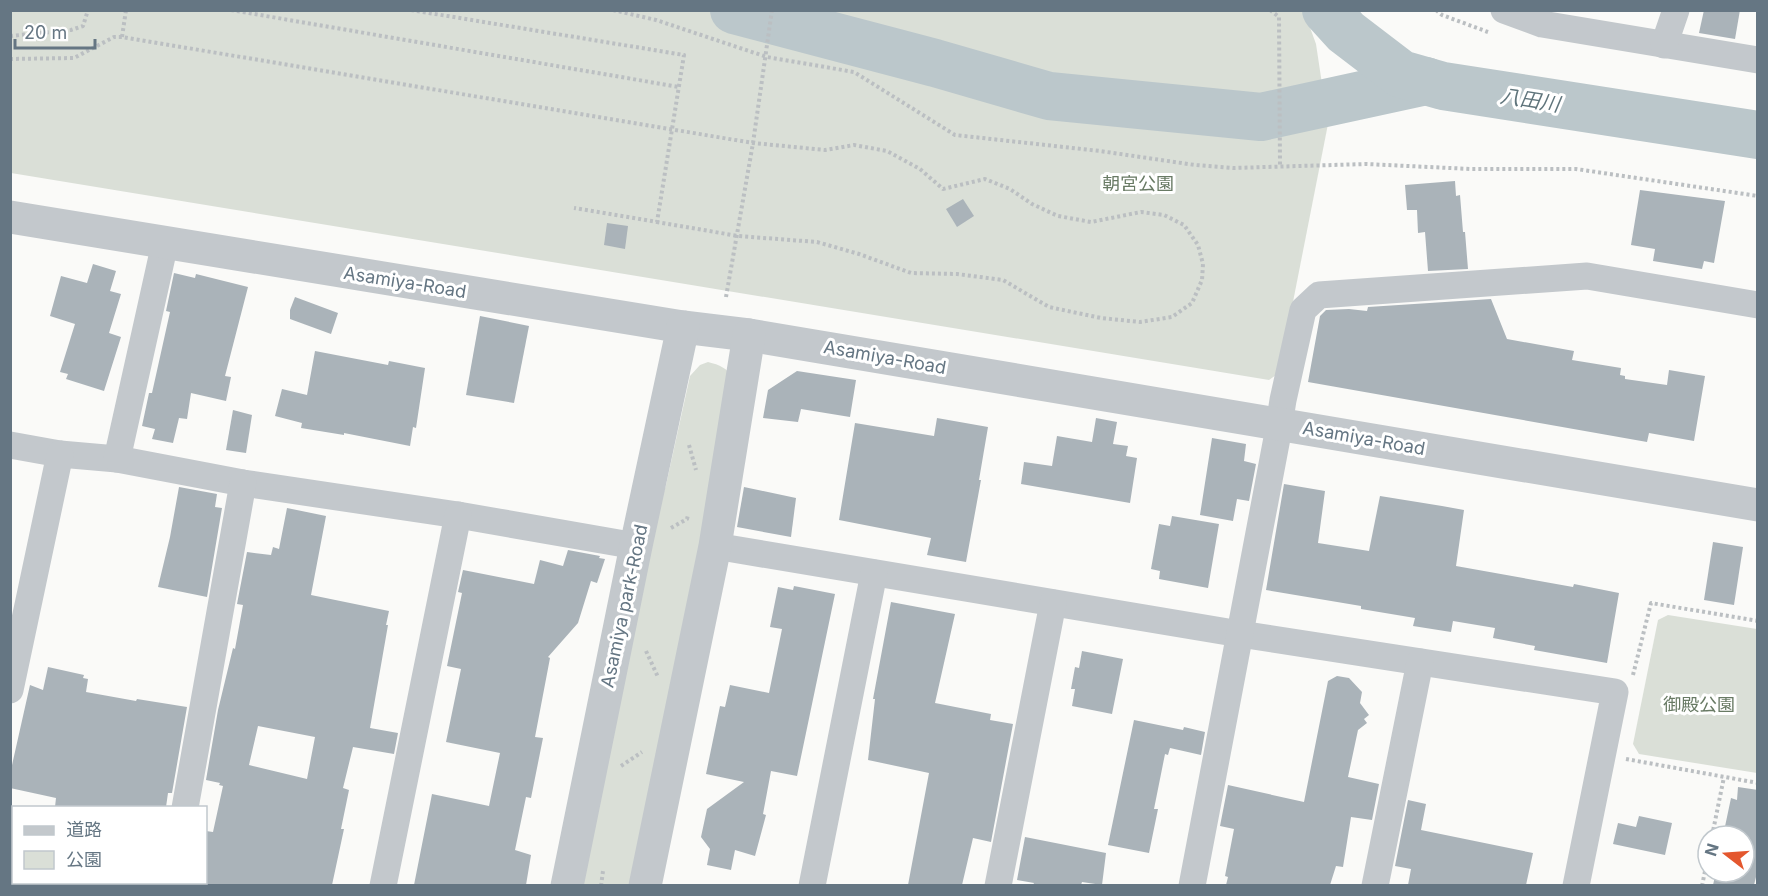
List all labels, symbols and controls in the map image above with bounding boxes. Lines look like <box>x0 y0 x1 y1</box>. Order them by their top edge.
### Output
scale bar <box>15 12 94 50</box>
text: 20 m <box>24 22 67 43</box>
water label: 八田川 <box>1498 83 1563 117</box>
park label: 朝宮公園 <box>1102 173 1174 194</box>
street label: Asamiya-Road <box>342 262 468 302</box>
street label: Asamiya-Road <box>822 336 948 378</box>
street label: Asamiya-Road <box>1301 417 1427 459</box>
street label: Asamiya park-Road <box>596 522 652 690</box>
park label: 御殿公園 <box>1663 694 1735 715</box>
legend <box>12 806 207 884</box>
text: 道路 <box>66 819 102 840</box>
north arrow <box>1696 824 1756 884</box>
text: N <box>1700 841 1723 858</box>
text: 公園 <box>66 849 102 870</box>

